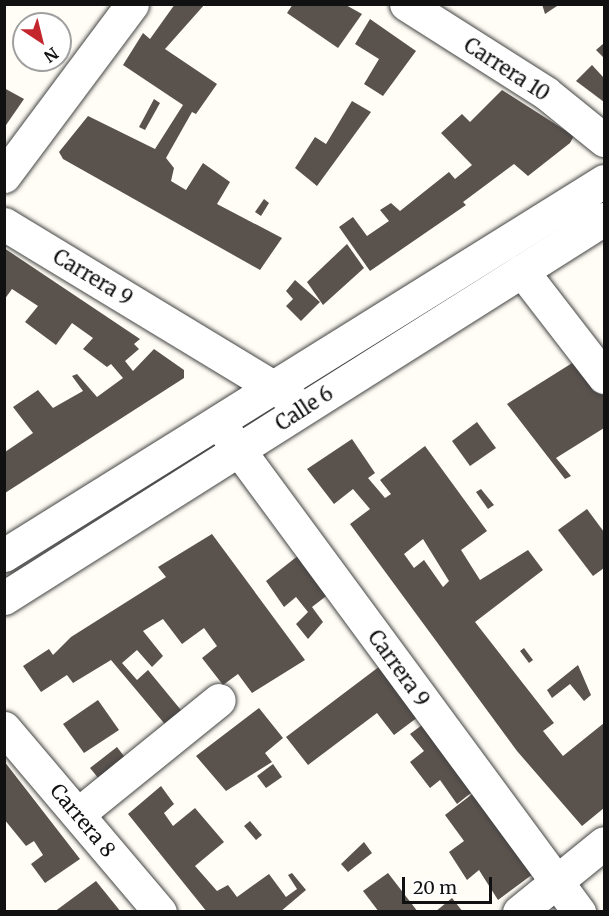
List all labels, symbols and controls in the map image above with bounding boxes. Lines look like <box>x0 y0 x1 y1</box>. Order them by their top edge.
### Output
north arrow <box>12 12 72 72</box>
street label: Carrera 10 <box>460 32 554 106</box>
text: N <box>40 43 62 67</box>
street label: Carrera 9 <box>49 244 137 310</box>
street label: Calle 6 <box>271 381 337 435</box>
street label: Carrera 9 <box>363 625 435 711</box>
street label: Carrera 8 <box>45 779 121 861</box>
scale bar <box>405 865 495 903</box>
text: 20 m <box>413 876 457 899</box>

